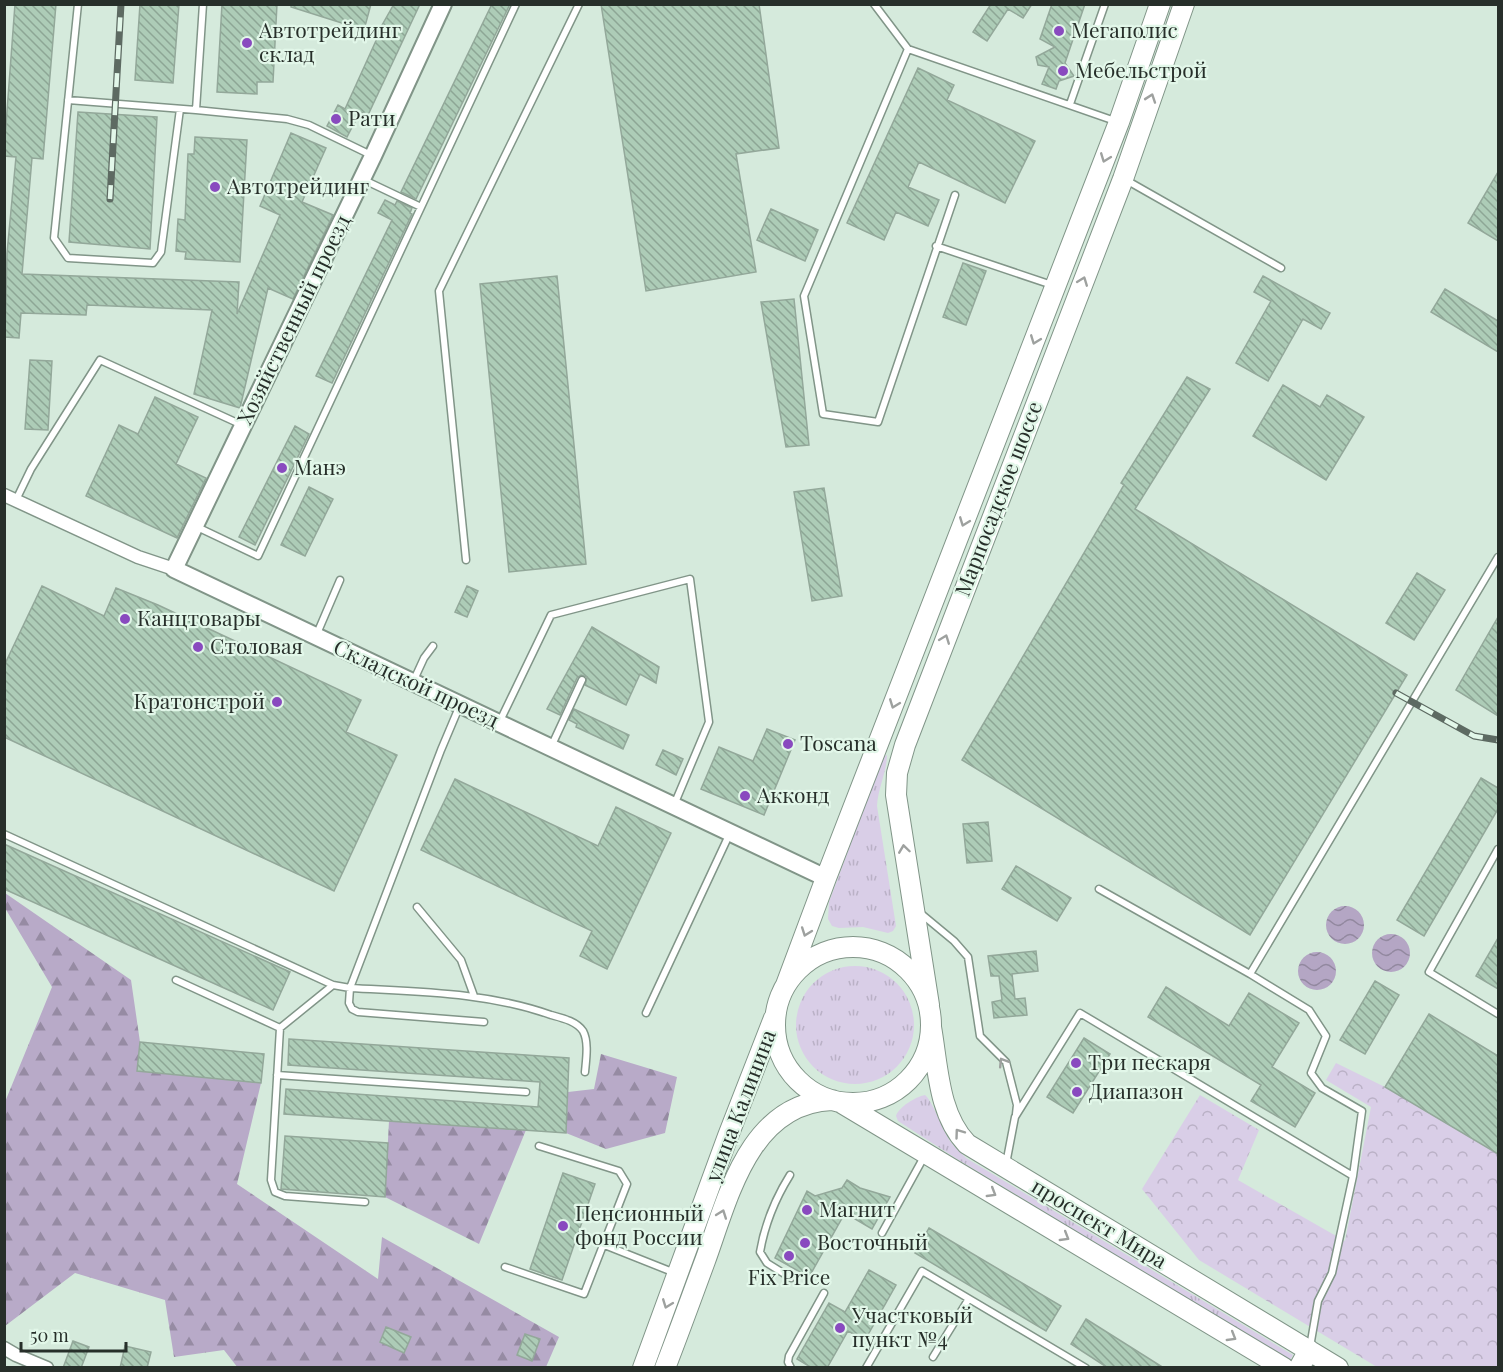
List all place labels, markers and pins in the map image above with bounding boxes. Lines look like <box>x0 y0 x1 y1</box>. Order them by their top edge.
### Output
place label: Автотрейдинг склад <box>258 15 401 67</box>
place label: Мегаполис <box>1071 15 1178 43</box>
marker: Мегаполис <box>1052 24 1066 38</box>
marker: Автотрейдинг склад <box>240 36 254 50</box>
place label: Мебельстрой <box>1075 55 1207 83</box>
marker: Мебельстрой <box>1056 64 1070 78</box>
place label: Рати <box>348 103 395 131</box>
marker: Рати <box>329 112 343 126</box>
place label: Автотрейдинг <box>226 171 369 199</box>
marker: Автотрейдинг <box>208 180 222 194</box>
place label: Манэ <box>294 452 346 480</box>
marker: Манэ <box>275 461 289 475</box>
place label: Канцтовары <box>137 603 261 631</box>
marker: Канцтовары <box>118 612 132 626</box>
place label: Столовая <box>210 631 303 659</box>
marker: Столовая <box>191 640 205 654</box>
place label: Кратонстрой <box>134 686 265 714</box>
marker: Кратонстрой <box>270 695 284 709</box>
place label: Toscana <box>800 728 877 756</box>
marker: Toscana <box>781 737 795 751</box>
place label: Акконд <box>756 780 829 808</box>
marker: Акконд <box>738 789 752 803</box>
place label: Три пескаря <box>1088 1047 1211 1075</box>
marker: Три пескаря <box>1069 1056 1083 1070</box>
place label: Диапазон <box>1089 1076 1183 1104</box>
marker: Диапазон <box>1070 1085 1084 1099</box>
place label: Магнит <box>819 1194 895 1222</box>
place label: Пенсионный фонд России <box>575 1198 704 1250</box>
marker: Магнит <box>800 1203 814 1217</box>
marker: Пенсионный фонд России <box>556 1219 570 1233</box>
place label: Восточный <box>817 1227 928 1255</box>
marker: Восточный <box>798 1236 812 1250</box>
marker: Fix Price <box>782 1249 796 1263</box>
place label: Fix Price <box>748 1262 830 1290</box>
place label: Участковый пункт №4 <box>851 1300 973 1352</box>
marker: Участковый пункт №4 <box>833 1321 847 1335</box>

